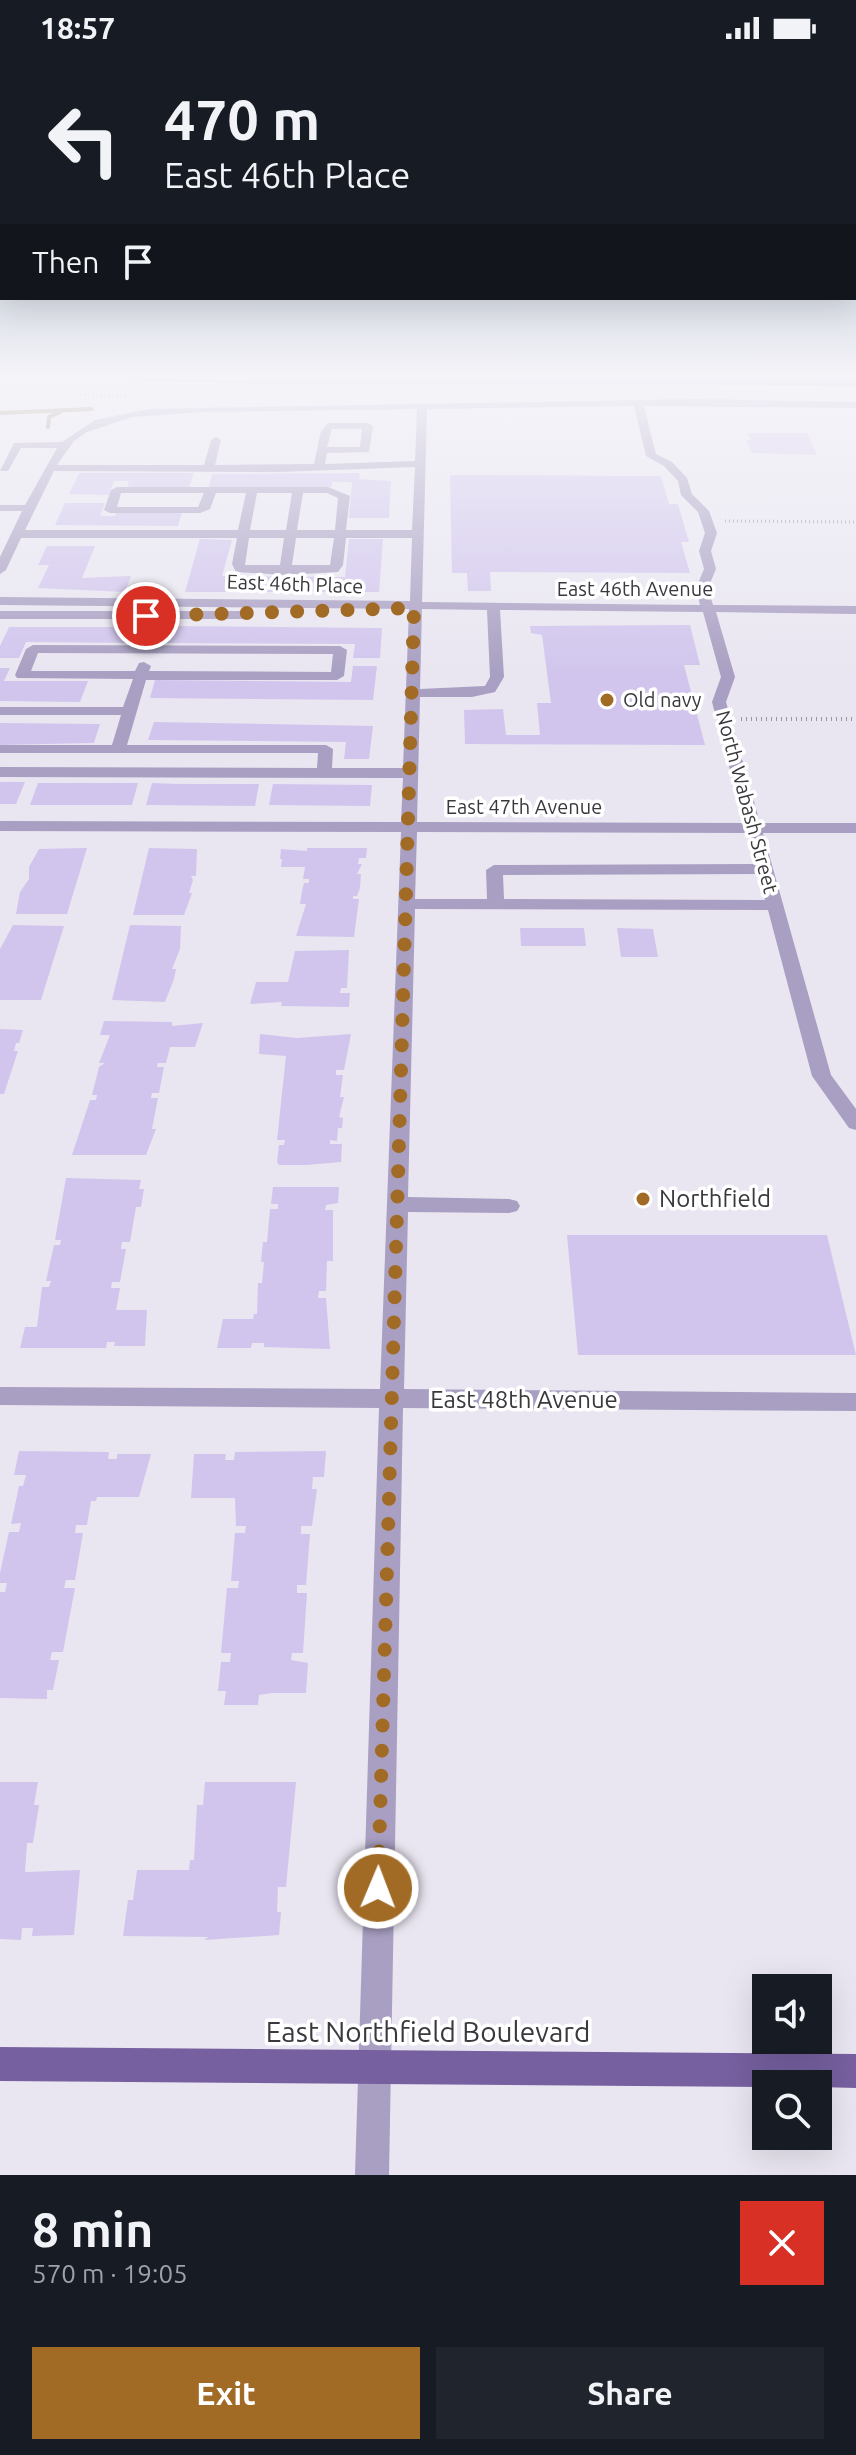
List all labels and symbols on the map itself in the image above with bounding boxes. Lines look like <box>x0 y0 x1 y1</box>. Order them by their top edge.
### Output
street label: East 46th Place <box>226 570 364 597</box>
street label: East 46th Avenue <box>557 577 713 600</box>
pin <box>112 582 180 650</box>
place label: Old navy <box>623 688 702 711</box>
marker: Old navy <box>598 691 616 709</box>
street label: North Wabash Street <box>712 708 783 896</box>
street label: East 47th Avenue <box>446 795 602 818</box>
place label: Northfield <box>659 1185 771 1212</box>
marker: Northfield <box>634 1190 652 1208</box>
street label: East 48th Avenue <box>430 1386 618 1413</box>
position arrow <box>336 1846 420 1930</box>
street label: East Northfield Boulevard <box>266 2016 590 2047</box>

